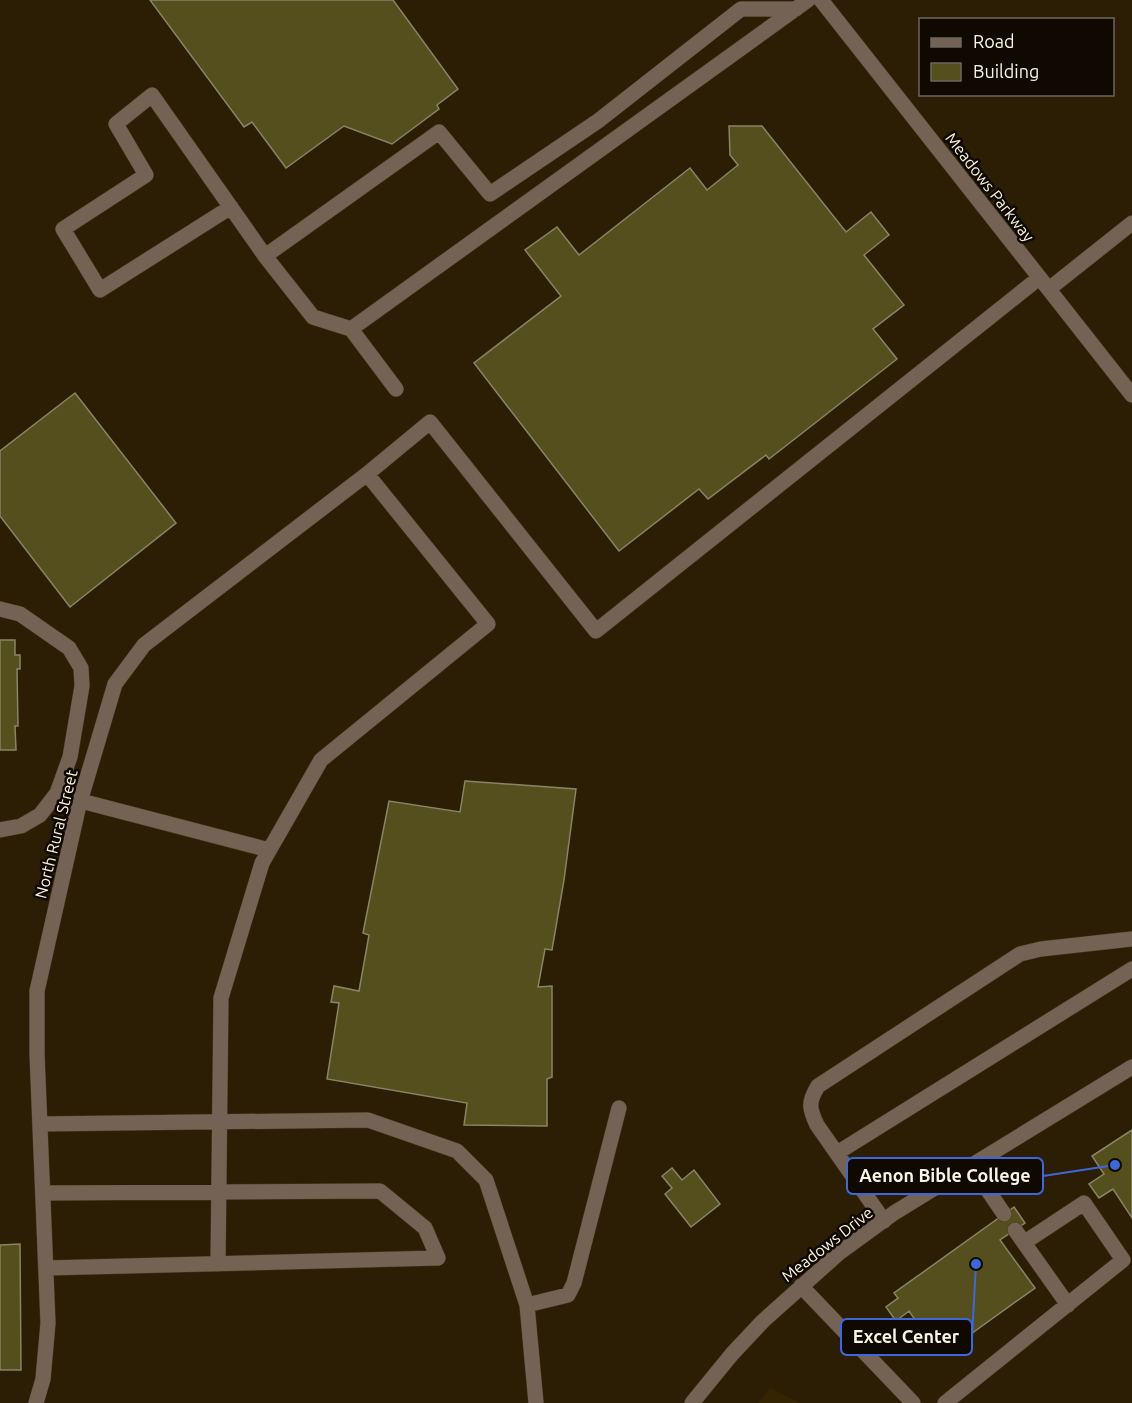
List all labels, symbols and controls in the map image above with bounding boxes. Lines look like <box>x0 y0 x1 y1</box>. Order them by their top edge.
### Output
legend <box>919 18 1114 96</box>
text: Road <box>973 31 1015 51</box>
text: Building <box>973 61 1039 81</box>
street label: Meadows Parkway <box>942 129 1038 245</box>
street label: North Rural Street <box>31 767 81 900</box>
callout: Aenon Bible College <box>847 1158 1043 1194</box>
text: Aenon Bible College <box>859 1165 1031 1185</box>
street label: Meadows Drive <box>778 1203 876 1285</box>
callout: Excel Center <box>841 1319 972 1355</box>
text: Excel Center <box>853 1326 960 1346</box>

